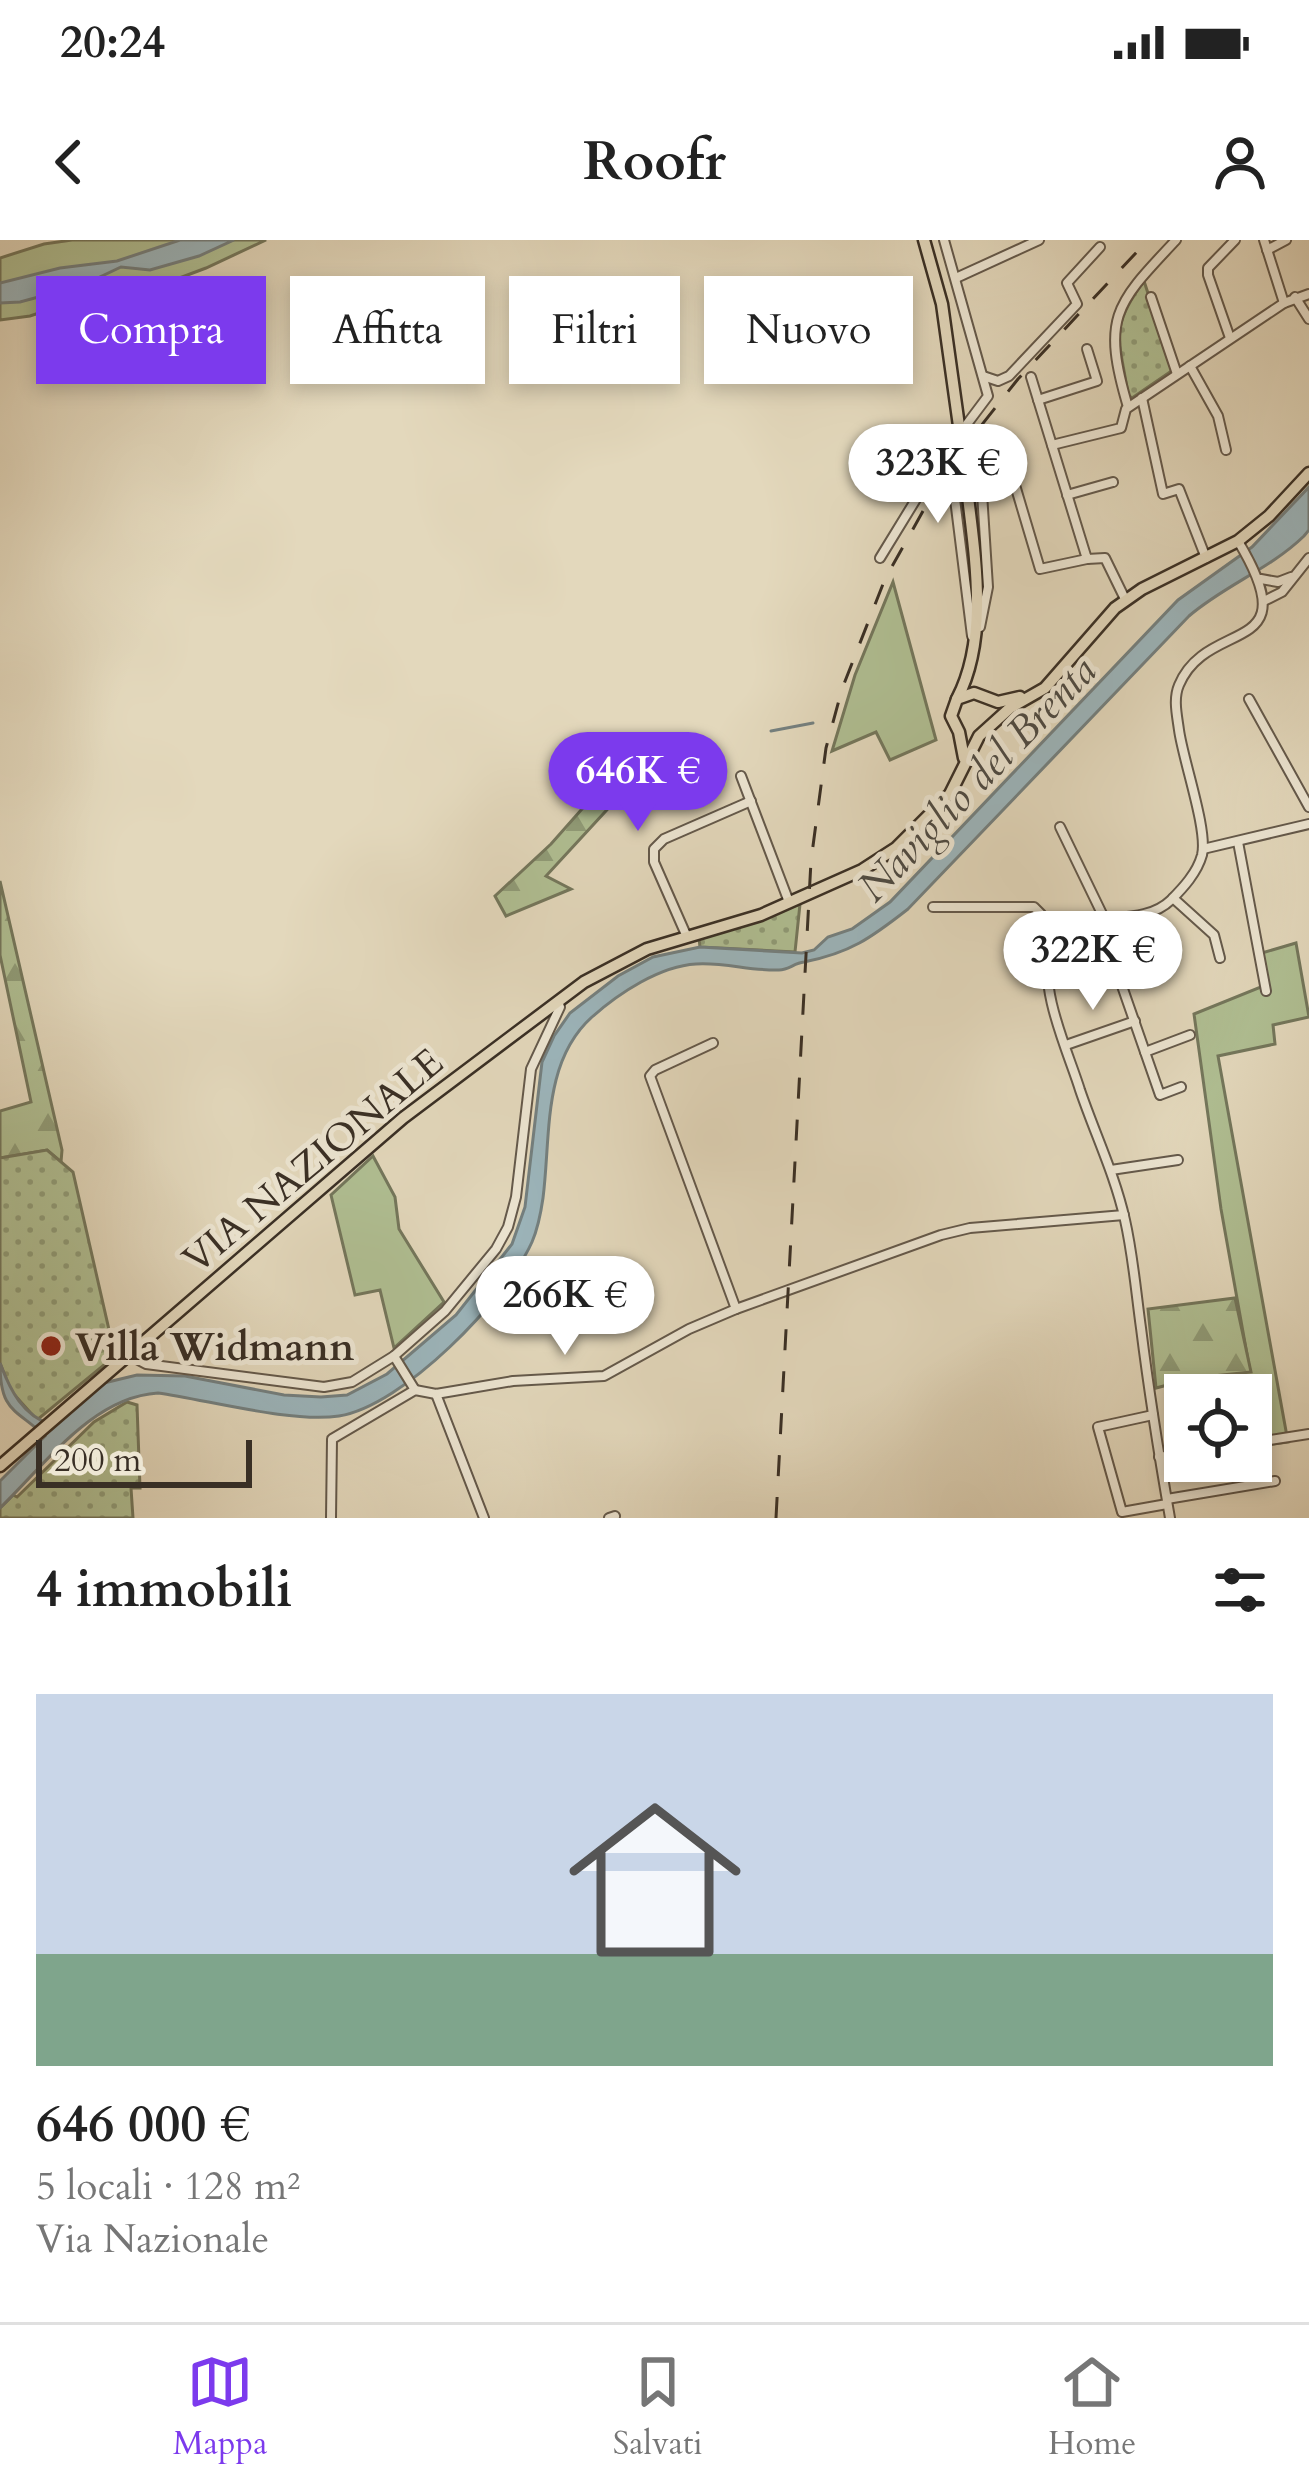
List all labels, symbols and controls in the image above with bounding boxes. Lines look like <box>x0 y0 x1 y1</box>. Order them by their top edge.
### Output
text: 20:24 <box>60 12 165 73</box>
text: Roofr <box>583 126 726 199</box>
icon: back <box>36 129 102 195</box>
icon: person <box>1207 129 1273 195</box>
chip: Compra <box>36 276 266 384</box>
chip: Affitta <box>290 276 485 384</box>
chip: Filtri <box>509 276 680 384</box>
chip: Nuovo <box>704 276 913 384</box>
pin: 323K € <box>840 424 1036 526</box>
text: 323K € <box>875 436 1001 489</box>
water label: Naviglio del Brenta <box>845 644 1109 914</box>
pin: 646K € <box>540 732 736 834</box>
text: 646K € <box>575 744 701 797</box>
pin: 322K € <box>995 911 1191 1013</box>
text: 322K € <box>1030 923 1156 976</box>
street label: VIA NAZIONALE <box>172 1036 454 1286</box>
pin: 266K € <box>467 1256 663 1358</box>
text: 266K € <box>502 1268 628 1321</box>
place label: Villa Widmann <box>75 1321 354 1374</box>
marker: Villa Widmann <box>38 1333 64 1359</box>
map controls <box>1164 1374 1272 1482</box>
button: locate <box>1164 1374 1272 1482</box>
scale bar <box>36 1434 252 1487</box>
text: 200 m <box>54 1438 141 1483</box>
text: 4 immobili <box>36 1555 292 1625</box>
icon: filters <box>1207 1557 1273 1623</box>
icon: home <box>547 1772 763 1988</box>
text: 646 000 € <box>36 2090 250 2160</box>
text: 5 locali · 128 m² <box>36 2160 300 2213</box>
text: Via Nazionale <box>36 2213 269 2266</box>
tab: Mappa <box>173 2349 267 2466</box>
tab: Salvati <box>613 2349 703 2466</box>
tab: Home <box>1048 2349 1136 2466</box>

